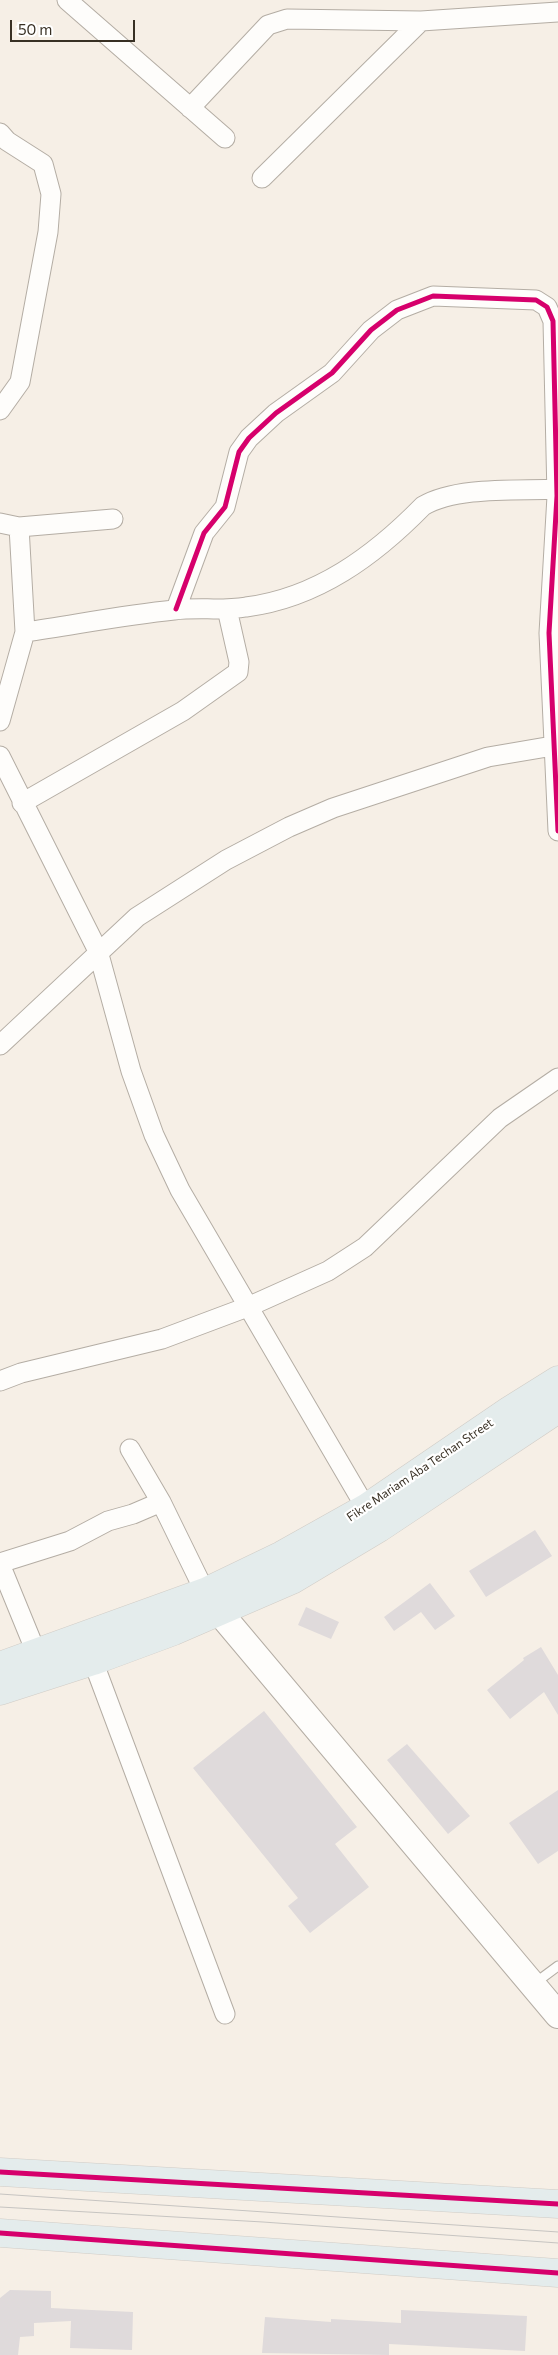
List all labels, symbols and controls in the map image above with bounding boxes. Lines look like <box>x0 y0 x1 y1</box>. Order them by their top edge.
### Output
scale bar <box>12 10 138 42</box>
text: 50 m <box>18 20 52 38</box>
street label: Fikre Mariam Aba Techan Street <box>344 1416 496 1524</box>

